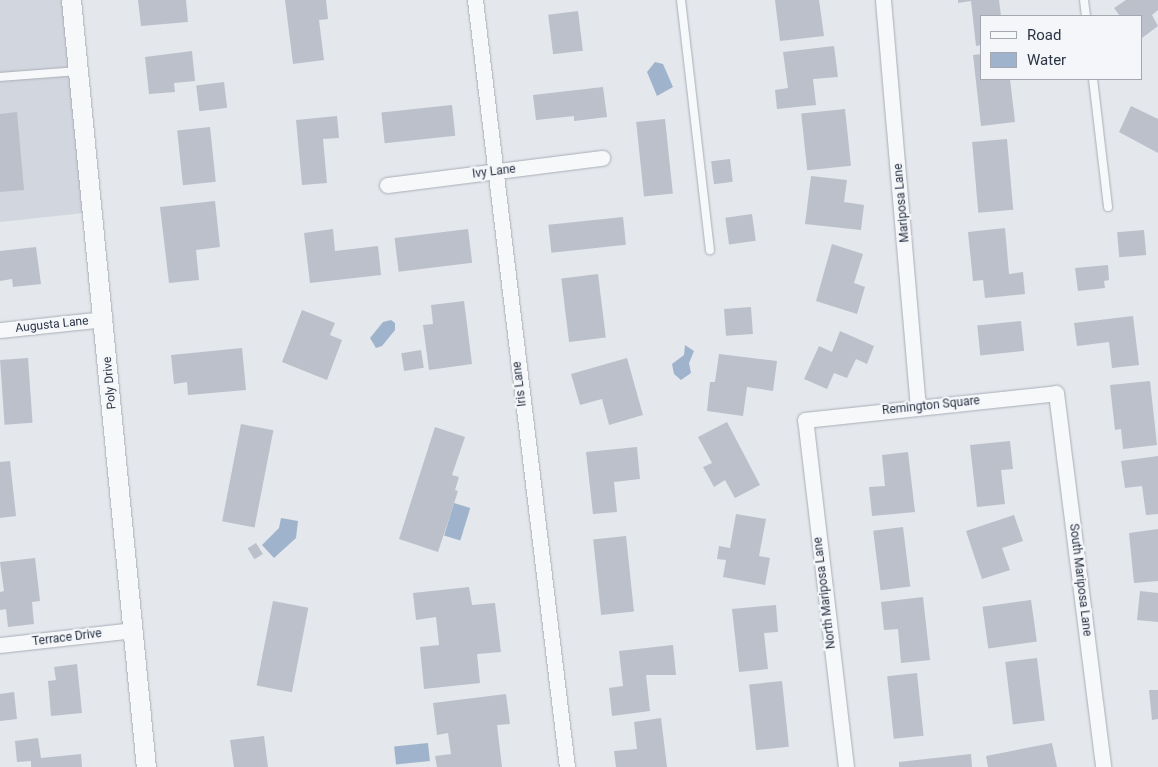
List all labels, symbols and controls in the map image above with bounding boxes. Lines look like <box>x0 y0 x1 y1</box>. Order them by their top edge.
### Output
legend <box>980 15 1143 80</box>
text: Road <box>1027 26 1061 44</box>
text: Water <box>1027 51 1066 69</box>
street label: Ivy Lane <box>471 162 517 182</box>
street label: Mariposa Lane <box>891 163 913 243</box>
street label: Augusta Lane <box>15 314 89 336</box>
street label: Poly Drive <box>101 356 119 410</box>
street label: Iris Lane <box>510 361 530 407</box>
street label: Remington Square <box>881 394 981 418</box>
street label: South Mariposa Lane <box>1066 523 1094 637</box>
street label: North Mariposa Lane <box>811 536 839 650</box>
street label: Terrace Drive <box>31 627 103 649</box>

